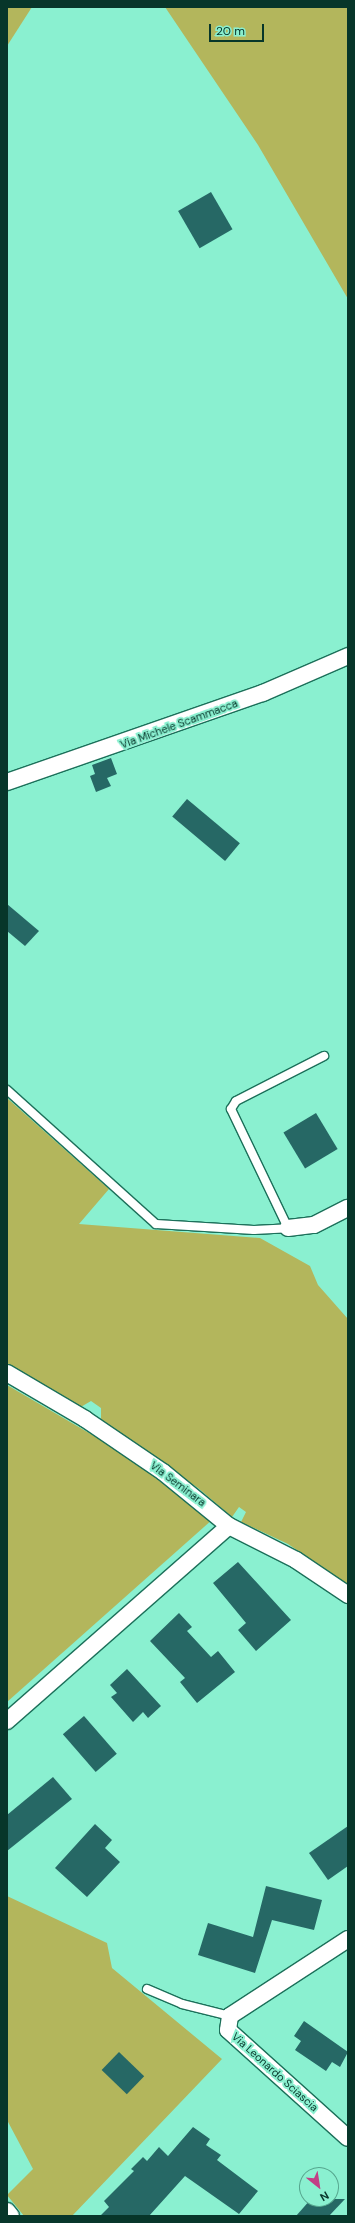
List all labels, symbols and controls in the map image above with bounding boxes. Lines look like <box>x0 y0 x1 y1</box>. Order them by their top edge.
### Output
scale bar <box>211 16 266 42</box>
text: 20 m <box>216 23 245 39</box>
street label: Via Michele Scammacca <box>118 697 240 751</box>
street label: Via Seminara <box>148 1459 208 1509</box>
street label: Via Leonardo Sciascia <box>229 2030 321 2114</box>
north arrow <box>299 2167 339 2207</box>
text: N <box>318 2188 331 2205</box>

